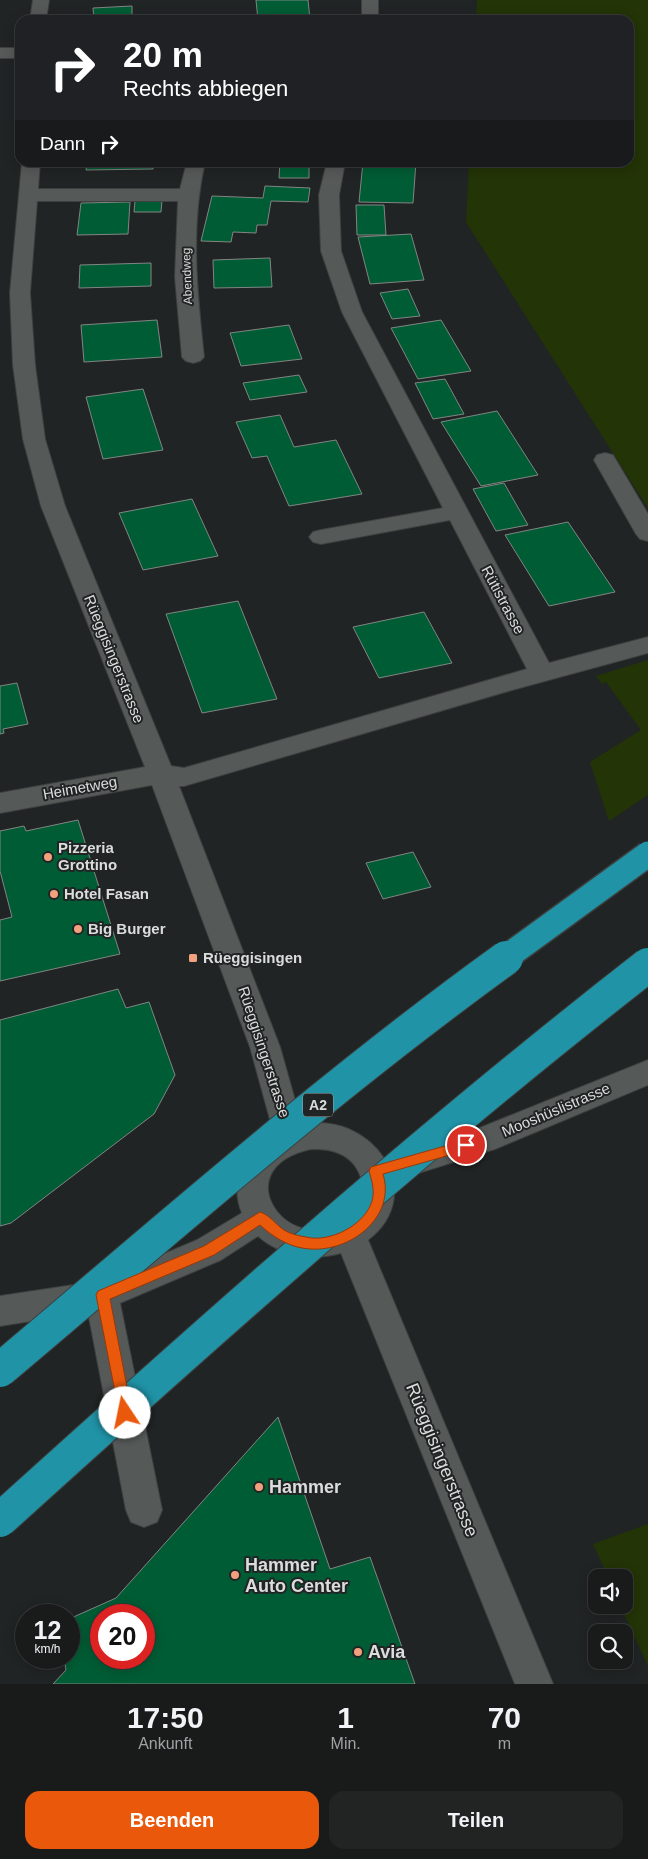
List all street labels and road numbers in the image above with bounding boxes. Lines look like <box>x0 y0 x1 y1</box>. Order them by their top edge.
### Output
street label: Abendweg <box>179 247 195 305</box>
street label: Rütistrasse <box>478 563 529 637</box>
street label: Rüeggisingerstrasse <box>81 592 148 725</box>
street label: Heimetweg <box>41 773 118 802</box>
street label: Rüeggisingerstrasse <box>235 984 294 1120</box>
street label: Mooshüslistrasse <box>499 1079 612 1140</box>
road number: A2 <box>303 1094 333 1116</box>
street label: Rüeggisingerstrasse <box>402 1380 482 1540</box>

